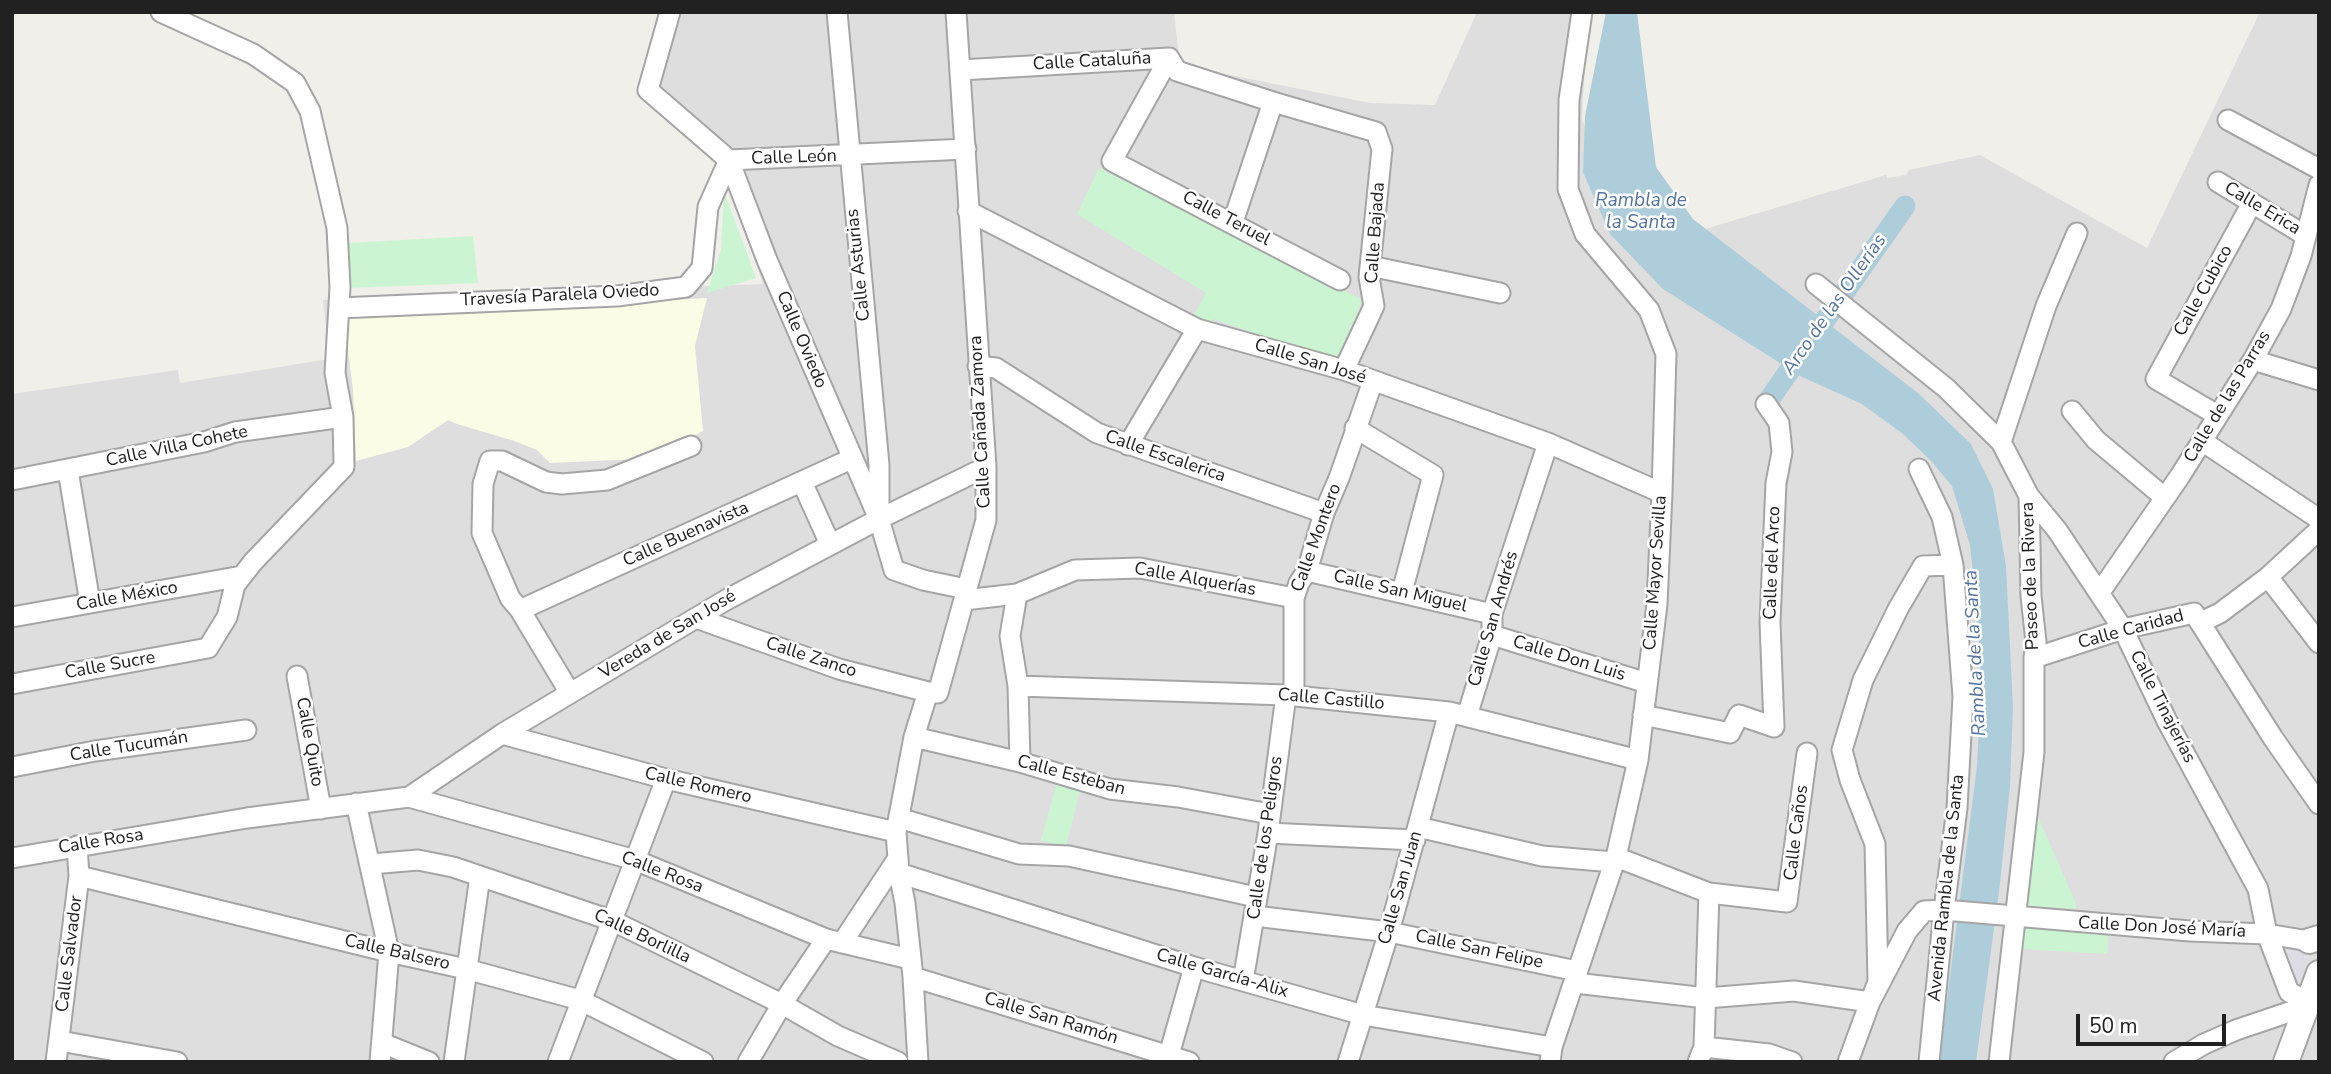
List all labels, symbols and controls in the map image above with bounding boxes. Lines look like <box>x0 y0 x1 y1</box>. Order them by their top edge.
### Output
street label: Calle Cataluña <box>1032 48 1152 76</box>
street label: Calle León <box>751 146 837 170</box>
street label: Calle Erica <box>2220 178 2304 240</box>
street label: Calle Bajada <box>1362 182 1390 284</box>
street label: Calle Teruel <box>1178 187 1274 251</box>
water label: Rambla de la Santa <box>1595 190 1687 234</box>
street label: Calle Asturias <box>842 208 876 322</box>
water label: Arco de las Ollerías <box>1778 230 1892 380</box>
street label: Calle Cubico <box>2170 242 2238 340</box>
street label: Travesía Paralela Oviedo <box>460 280 660 312</box>
street label: Calle Oviedo <box>771 288 831 392</box>
street label: Calle de las Parras <box>2180 327 2276 467</box>
street label: Calle Cañada Zamora <box>966 335 996 509</box>
street label: Calle San José <box>1252 335 1368 389</box>
street label: Calle Villa Cohete <box>104 421 250 473</box>
street label: Calle Escalerica <box>1102 426 1228 488</box>
street label: Calle Montero <box>1287 481 1347 595</box>
street label: Calle Mayor Sevilla <box>1640 495 1672 651</box>
street label: Calle Buenavista <box>620 498 752 572</box>
street label: Paseo de la Rivera <box>2018 501 2044 651</box>
street label: Calle del Arco <box>1760 506 1786 620</box>
street label: Calle San Andrés <box>1464 549 1524 689</box>
street label: Calle Alquerías <box>1132 559 1258 601</box>
street label: Calle San Miguel <box>1331 566 1469 618</box>
water label: Rambla de la Santa <box>1960 569 1992 737</box>
street label: Calle México <box>75 577 179 617</box>
street label: Vereda de San José <box>596 586 740 684</box>
street label: Calle Caridad <box>2076 606 2186 654</box>
street label: Calle Don Luis <box>1510 632 1628 686</box>
street label: Calle Zanco <box>763 633 859 683</box>
street label: Calle Sucre <box>63 647 157 685</box>
street label: Calle Tinajerías <box>2124 647 2200 767</box>
street label: Calle Castillo <box>1277 685 1385 715</box>
street label: Calle Quito <box>291 696 327 788</box>
street label: Calle Tucumán <box>68 727 190 767</box>
street label: Calle Esteban <box>1015 751 1127 801</box>
street label: Calle de los Peligros <box>1244 755 1288 921</box>
street label: Calle Romero <box>642 763 754 809</box>
street label: Avenida Rambla de la Santa <box>1924 773 1970 1003</box>
street label: Calle Caños <box>1780 784 1814 882</box>
street label: Calle Rosa <box>57 825 145 859</box>
street label: Calle San Juan <box>1374 829 1428 947</box>
street label: Calle Rosa <box>618 847 706 899</box>
street label: Calle Salvador <box>52 894 88 1014</box>
street label: Calle Borlilla <box>590 905 694 969</box>
street label: Calle Don José María <box>2077 913 2247 943</box>
street label: Calle San Felipe <box>1413 926 1545 974</box>
street label: Calle Balsero <box>342 930 452 976</box>
street label: Calle García-Alix <box>1153 945 1291 1003</box>
street label: Calle San Ramón <box>981 988 1121 1050</box>
scale bar <box>2079 1000 2230 1044</box>
text: 50 m <box>2089 1012 2138 1040</box>

